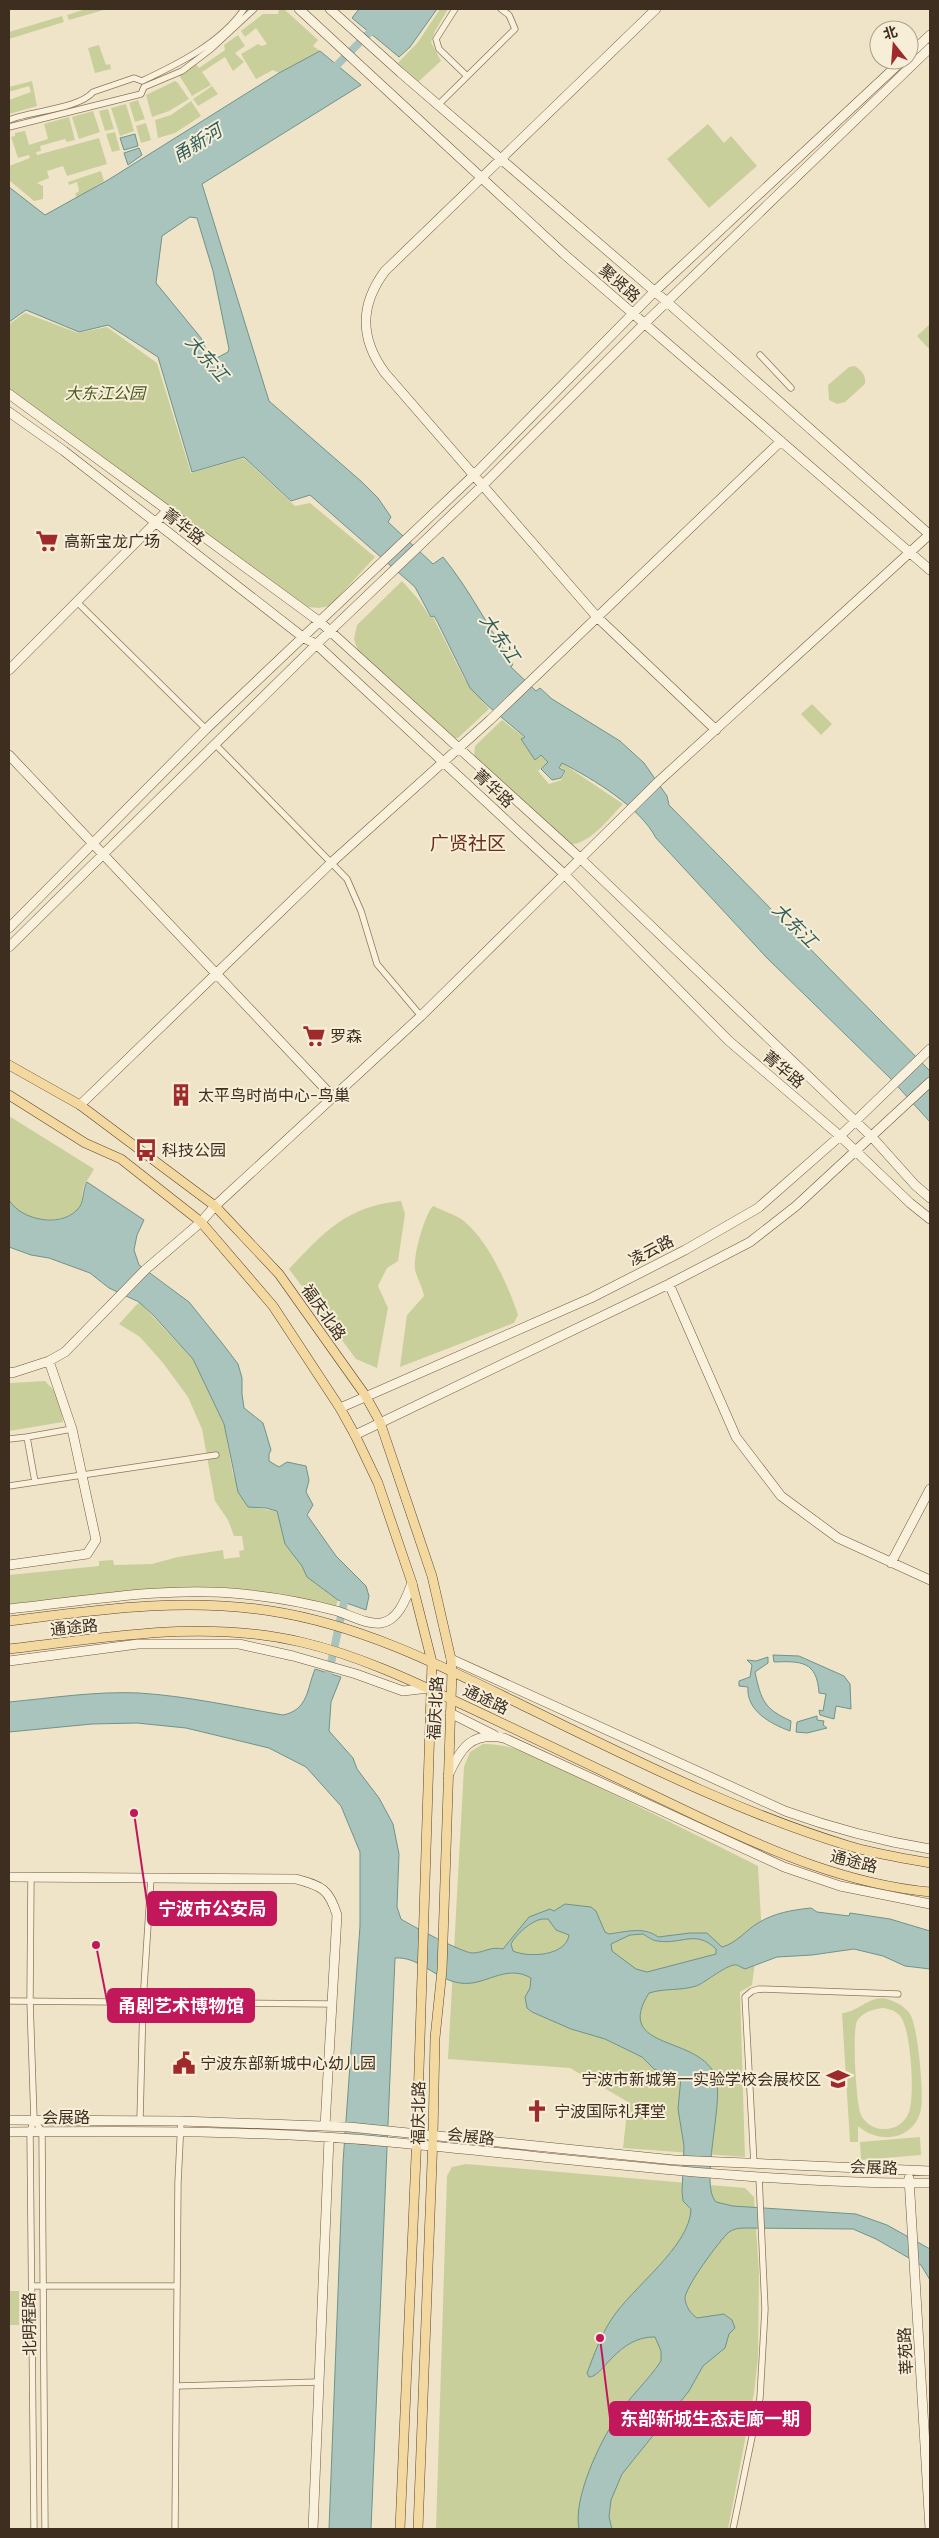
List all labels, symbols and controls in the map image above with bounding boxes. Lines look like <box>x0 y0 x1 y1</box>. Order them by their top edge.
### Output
north arrow <box>869 20 919 70</box>
text: 北 <box>881 22 900 43</box>
water label: 甬新河 <box>168 117 229 167</box>
street label: 聚贤路 <box>595 260 645 306</box>
water label: 大东江 <box>181 330 235 387</box>
park label: 大东江公园 <box>65 383 147 403</box>
street label: 菁华路 <box>159 503 209 549</box>
supermarket icon: 高新宝龙广场 <box>34 528 60 554</box>
place label: 高新宝龙广场 <box>64 531 160 551</box>
water label: 大东江 <box>475 609 526 668</box>
street label: 菁华路 <box>470 764 518 812</box>
district label: 广贤社区 <box>430 831 506 855</box>
water label: 大东江 <box>768 898 824 954</box>
supermarket icon: 罗森 <box>301 1023 327 1049</box>
place label: 罗森 <box>330 1026 362 1046</box>
street label: 菁华路 <box>759 1046 809 1092</box>
building icon: 太平鸟时尚中心-鸟巢 <box>168 1082 194 1108</box>
place label: 太平鸟时尚中心-鸟巢 <box>198 1085 350 1105</box>
bus stop icon: 科技公园 <box>133 1137 159 1163</box>
place label: 科技公园 <box>162 1140 226 1160</box>
street label: 凌云路 <box>625 1230 677 1270</box>
street label: 福庆北路 <box>297 1280 351 1344</box>
street label: 通途路 <box>49 1615 99 1639</box>
street label: 福庆北路 <box>423 1676 447 1740</box>
street label: 通途路 <box>460 1680 512 1718</box>
street label: 通途路 <box>828 1845 880 1877</box>
callout: 宁波市公安局 <box>148 1892 276 1925</box>
text: 宁波市公安局 <box>158 1897 266 1920</box>
callout: 甬剧艺术博物馆 <box>108 1989 254 2022</box>
text: 甬剧艺术博物馆 <box>118 1994 244 2017</box>
public building icon: 宁波东部新城中心幼儿园 <box>171 2050 197 2076</box>
place label: 宁波东部新城中心幼儿园 <box>200 2053 376 2073</box>
school or university icon: 宁波市新城第一实验学校会展校区 <box>825 2066 851 2092</box>
place label: 宁波市新城第一实验学校会展校区 <box>581 2069 821 2089</box>
street label: 福庆北路 <box>407 2081 429 2145</box>
church icon: 宁波国际礼拜堂 <box>524 2098 550 2124</box>
place label: 宁波国际礼拜堂 <box>554 2101 666 2121</box>
street label: 会展路 <box>42 2107 90 2127</box>
street label: 会展路 <box>446 2124 496 2148</box>
street label: 会展路 <box>850 2156 898 2178</box>
street label: 北明程路 <box>18 2292 40 2356</box>
street label: 莘苑路 <box>894 2327 916 2375</box>
callout: 东部新城生态走廊一期 <box>610 2402 810 2435</box>
text: 东部新城生态走廊一期 <box>620 2407 800 2430</box>

